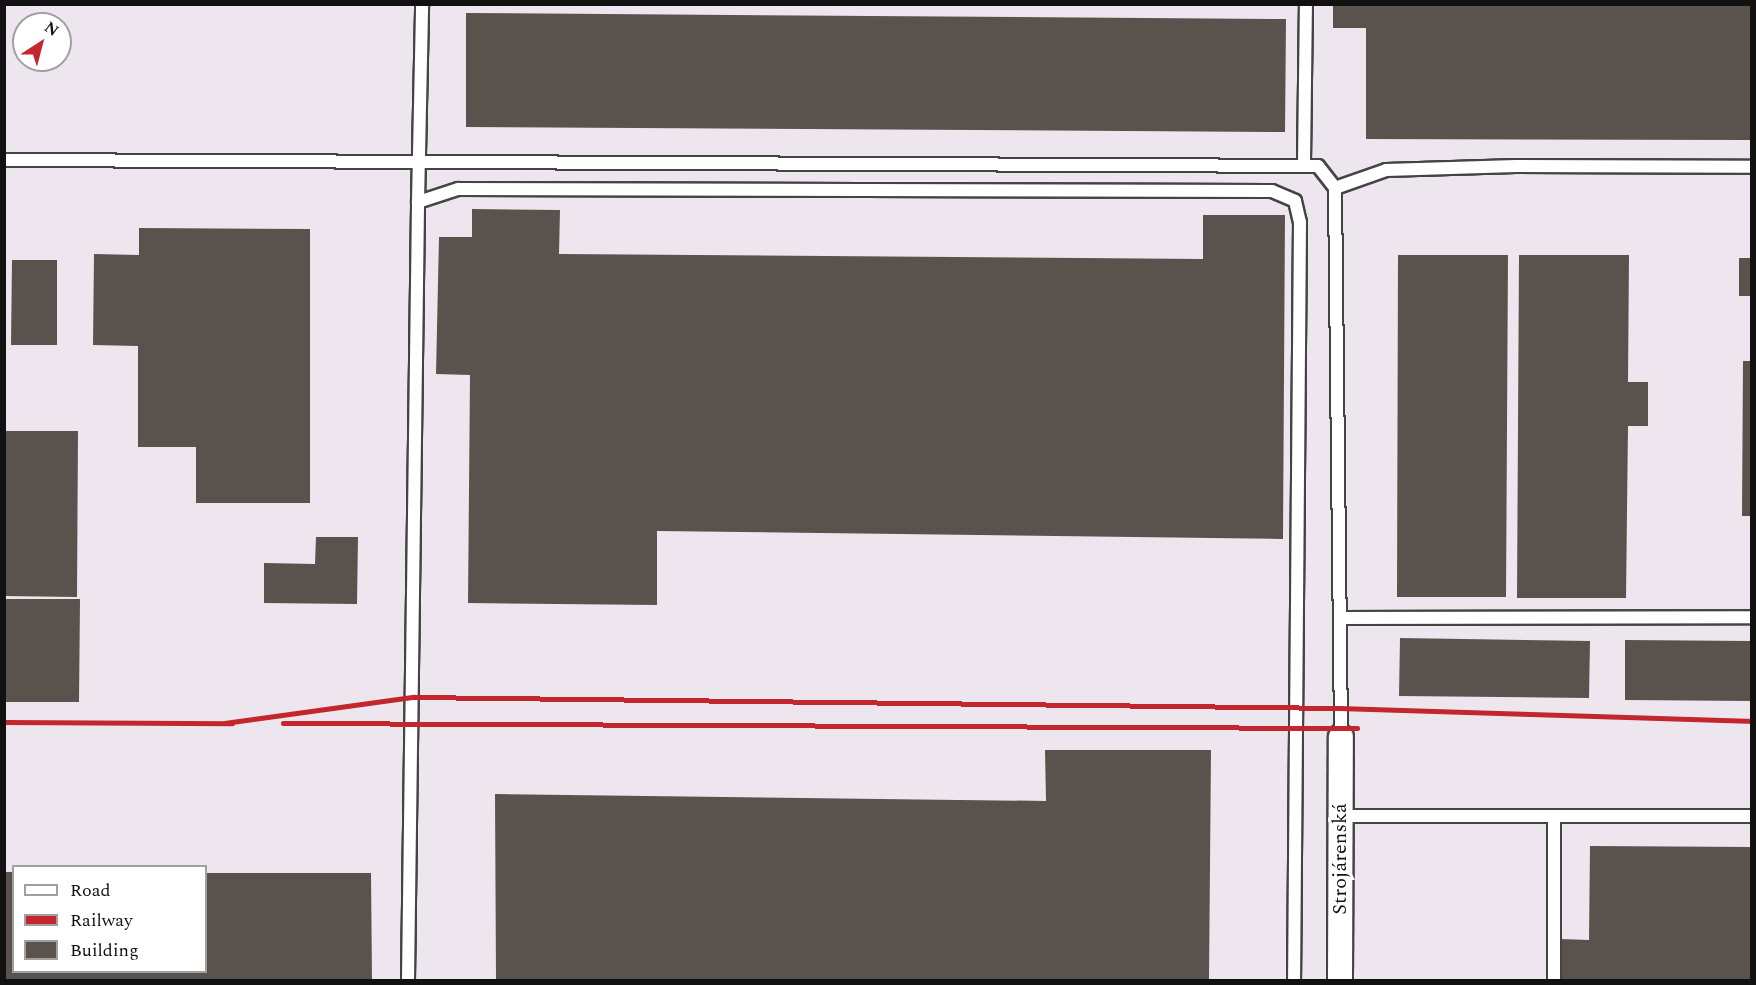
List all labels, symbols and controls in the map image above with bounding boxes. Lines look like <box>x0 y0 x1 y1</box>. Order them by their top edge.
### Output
north arrow <box>12 12 72 72</box>
text: N <box>39 16 64 43</box>
street label: Strojárenská <box>1328 803 1352 915</box>
legend <box>12 865 207 973</box>
text: Road <box>70 877 111 904</box>
text: Railway <box>70 907 133 934</box>
text: Building <box>70 937 139 964</box>

